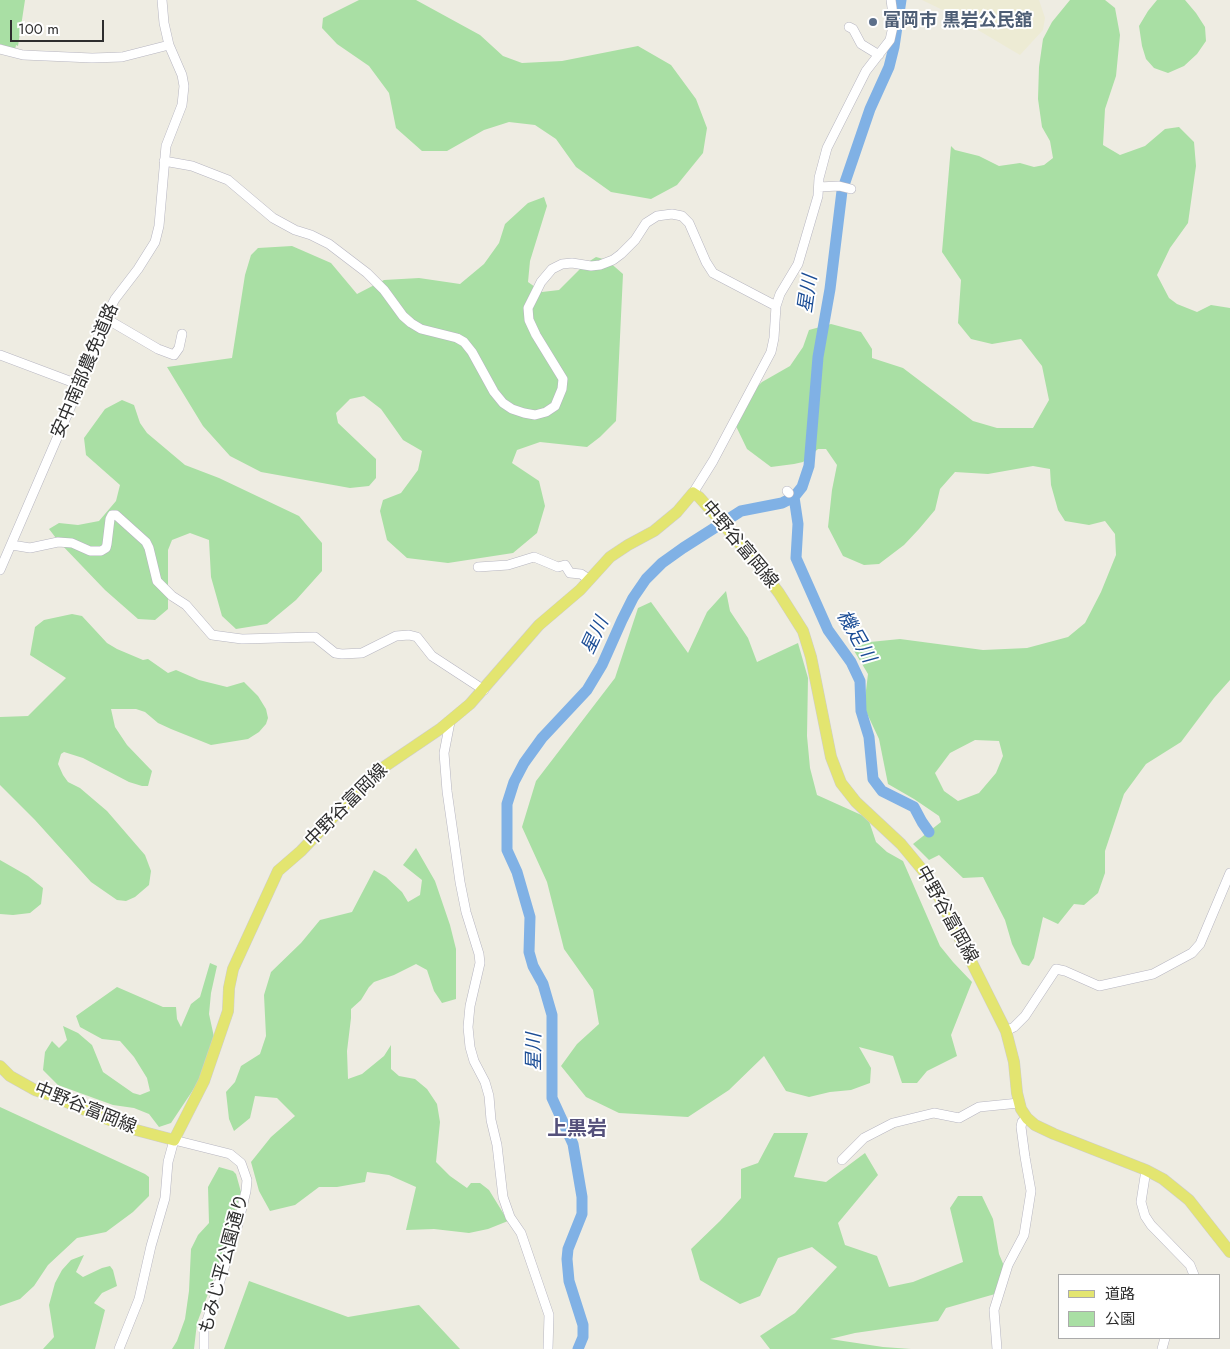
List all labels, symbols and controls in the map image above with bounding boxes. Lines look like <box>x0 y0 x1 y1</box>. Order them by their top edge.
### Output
scale bar <box>12 10 106 42</box>
place label: 富岡市 黒岩公民舘 <box>883 11 1032 33</box>
marker: 富岡市 黒岩公民舘 <box>867 16 879 28</box>
text: 100 m <box>18 18 59 40</box>
water label: 星川 <box>795 274 823 314</box>
street label: 安中南部農免道路 <box>48 301 124 441</box>
street label: 中野谷富岡線 <box>696 497 782 593</box>
water label: 機足川 <box>831 607 879 667</box>
water label: 星川 <box>578 614 614 658</box>
street label: 中野谷富岡線 <box>301 760 393 852</box>
street label: 中野谷富岡線 <box>910 863 982 967</box>
water label: 星川 <box>524 1033 546 1071</box>
street label: 中野谷富岡線 <box>31 1079 139 1139</box>
district label: 上黒岩 <box>547 1118 607 1142</box>
street label: もみじ平公園通り <box>196 1192 254 1336</box>
legend <box>1058 1274 1220 1339</box>
text: 道路 <box>1105 1283 1135 1305</box>
text: 公園 <box>1105 1308 1135 1330</box>

